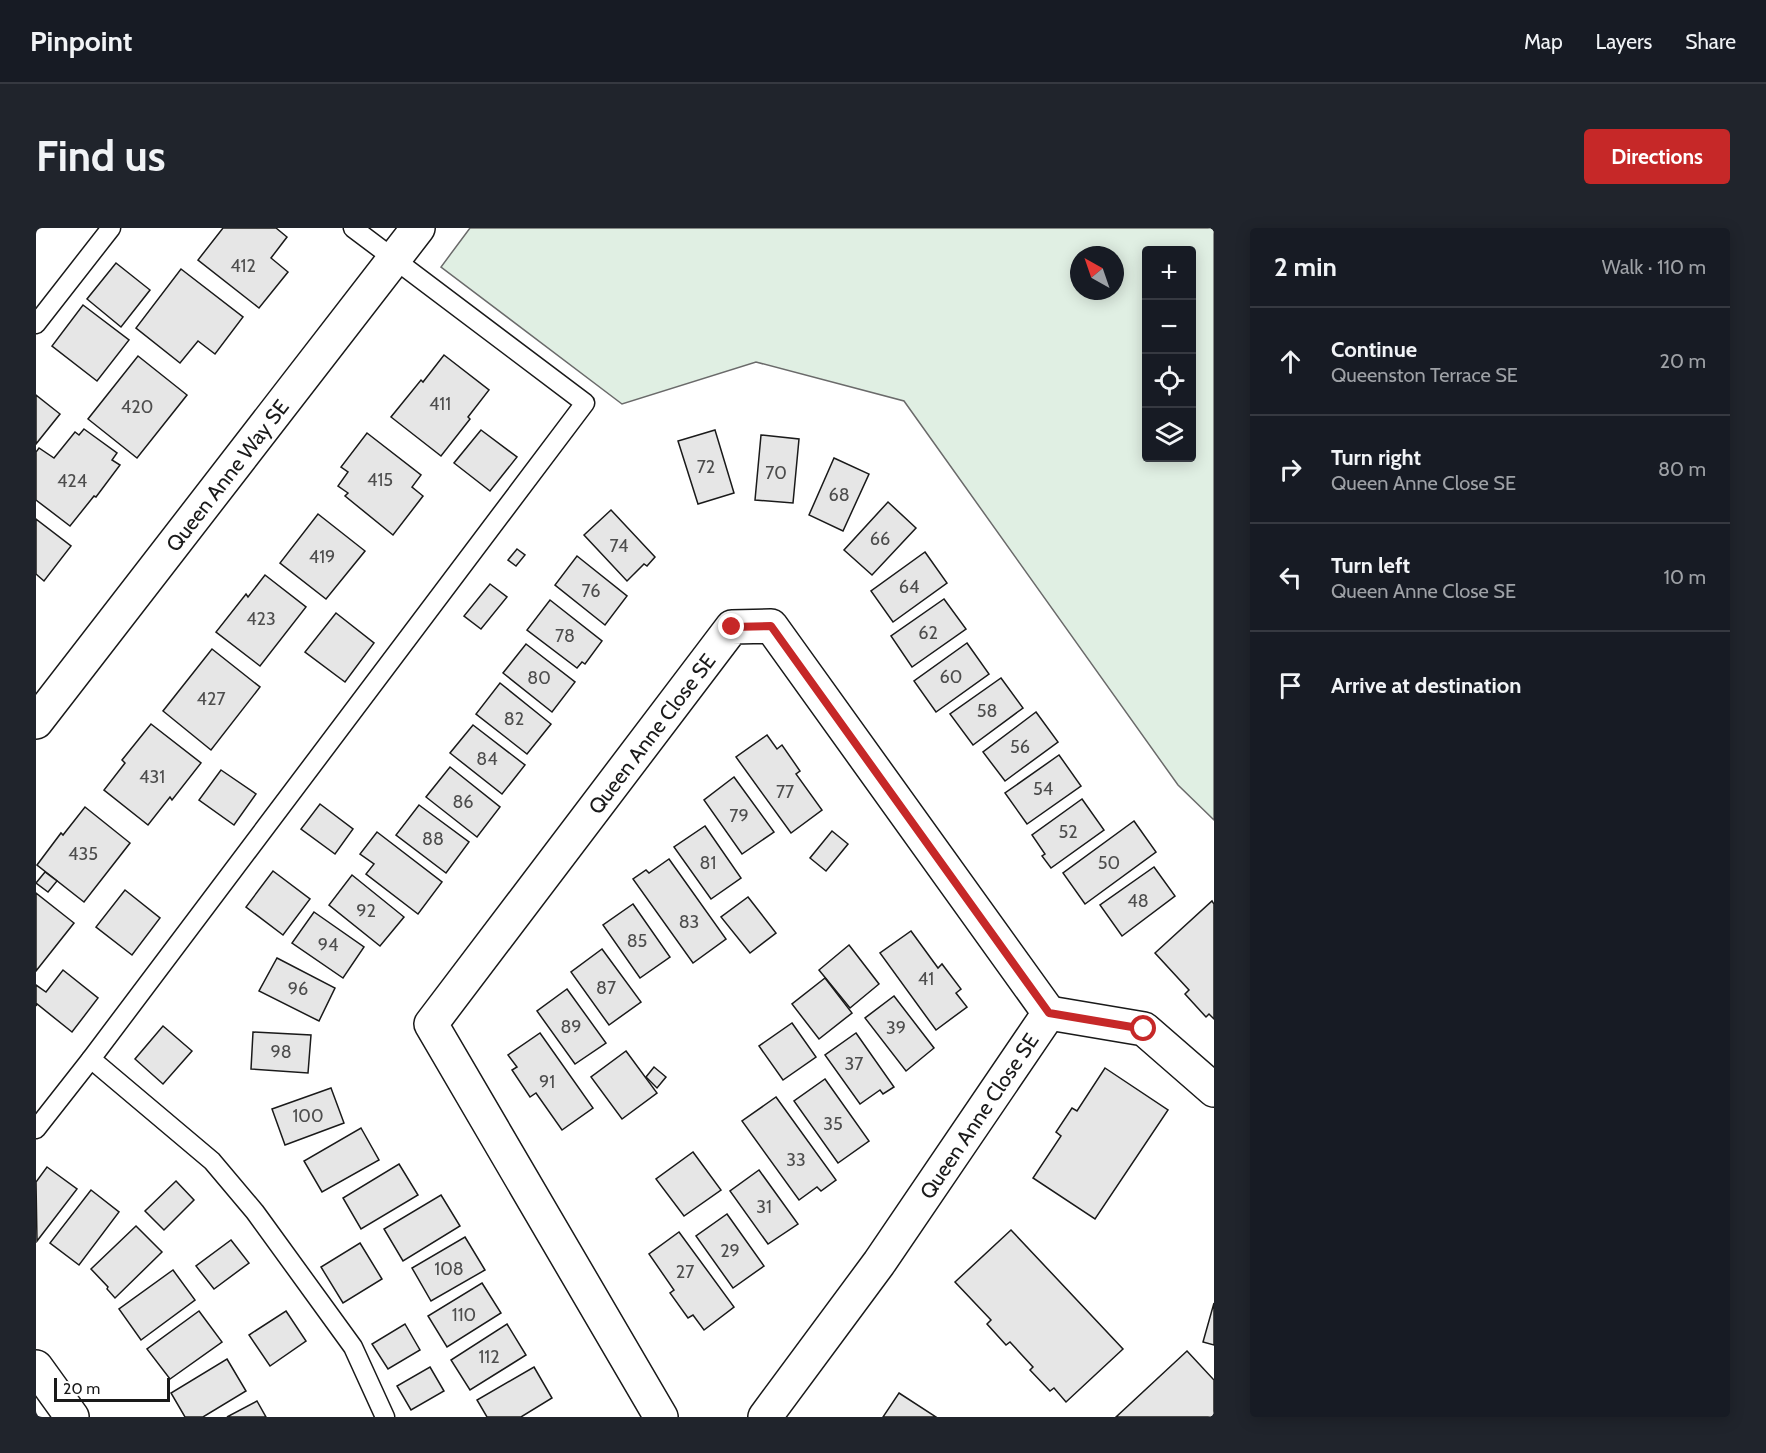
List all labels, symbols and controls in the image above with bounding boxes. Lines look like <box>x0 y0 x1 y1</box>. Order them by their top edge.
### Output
text: Pinpoint <box>30 24 132 58</box>
text: Map <box>1524 29 1563 54</box>
text: Layers <box>1596 29 1652 54</box>
text: Share <box>1685 29 1736 54</box>
button: Directions <box>1584 129 1730 184</box>
text: Find us <box>36 130 165 182</box>
north arrow <box>1070 246 1124 300</box>
map controls <box>1142 246 1196 462</box>
button: + <box>1142 246 1196 300</box>
text: 2 min <box>1274 251 1337 283</box>
house number: 412 <box>230 255 256 277</box>
text: Walk · 110 m <box>1602 255 1706 279</box>
button: − <box>1142 300 1196 354</box>
text: Continue <box>1331 336 1417 363</box>
icon: ahead <box>1274 345 1307 378</box>
text: 20 m <box>1660 349 1706 373</box>
button: locate <box>1142 354 1196 408</box>
text: Queenston Terrace SE <box>1331 363 1518 387</box>
house number: 411 <box>429 393 451 415</box>
street label: Queen Anne Way SE <box>160 394 293 556</box>
house number: 420 <box>121 396 153 418</box>
button: layers <box>1142 408 1196 462</box>
text: Turn right <box>1331 444 1421 471</box>
icon: right <box>1274 453 1307 486</box>
house number: 72 <box>697 456 715 478</box>
text: 80 m <box>1658 457 1706 481</box>
house number: 70 <box>765 462 787 484</box>
house number: 415 <box>367 469 393 491</box>
house number: 424 <box>57 470 87 492</box>
text: Queen Anne Close SE <box>1331 471 1516 495</box>
house number: 68 <box>828 484 850 506</box>
house number: 66 <box>870 528 890 550</box>
house number: 74 <box>610 535 628 557</box>
house number: 419 <box>309 546 335 568</box>
text: Turn left <box>1331 552 1410 579</box>
icon: left <box>1274 561 1307 594</box>
text: 10 m <box>1663 565 1706 589</box>
house number: 64 <box>899 576 919 598</box>
text: Queen Anne Close SE <box>1331 579 1516 603</box>
house number: 76 <box>582 580 600 602</box>
house number: 423 <box>246 608 276 630</box>
route end <box>718 613 744 639</box>
house number: 62 <box>918 622 938 644</box>
house number: 78 <box>555 625 575 647</box>
street label: Queen Anne Close SE <box>583 648 720 818</box>
house number: 60 <box>940 666 962 688</box>
house number: 80 <box>527 667 551 689</box>
icon: arrive <box>1274 669 1307 702</box>
text: Arrive at destination <box>1331 672 1521 699</box>
house number: 427 <box>197 688 225 710</box>
house number: 58 <box>977 700 997 722</box>
house number: 82 <box>504 708 524 730</box>
house number: 56 <box>1010 736 1030 758</box>
house number: 84 <box>476 748 498 770</box>
house number: 431 <box>139 766 165 788</box>
house number: 54 <box>1033 778 1053 800</box>
house number: 77 <box>776 781 794 803</box>
house number: 86 <box>452 791 474 813</box>
house number: 79 <box>729 805 749 827</box>
house number: 52 <box>1058 821 1078 843</box>
house number: 88 <box>422 828 444 850</box>
house number: 435 <box>68 843 98 865</box>
house number: 81 <box>700 852 716 874</box>
house number: 50 <box>1098 852 1120 874</box>
house number: 48 <box>1127 890 1149 912</box>
house number: 92 <box>356 900 376 922</box>
house number: 83 <box>679 911 699 933</box>
house number: 85 <box>627 930 647 952</box>
house number: 94 <box>318 934 338 956</box>
house number: 41 <box>918 968 934 990</box>
house number: 87 <box>596 977 616 999</box>
house number: 96 <box>288 978 308 1000</box>
route start <box>1130 1015 1156 1041</box>
house number: 89 <box>560 1016 582 1038</box>
house number: 39 <box>886 1017 906 1039</box>
street label: Queen Anne Close SE <box>914 1028 1044 1204</box>
house number: 98 <box>270 1041 292 1063</box>
house number: 37 <box>845 1053 863 1075</box>
house number: 91 <box>539 1071 555 1093</box>
house number: 100 <box>293 1105 324 1127</box>
house number: 35 <box>823 1113 843 1135</box>
house number: 33 <box>786 1149 806 1171</box>
house number: 31 <box>756 1196 772 1218</box>
house number: 29 <box>720 1240 740 1262</box>
house number: 108 <box>434 1258 464 1280</box>
house number: 27 <box>676 1261 694 1283</box>
house number: 110 <box>452 1304 476 1326</box>
house number: 112 <box>478 1346 500 1368</box>
scale bar <box>54 1375 170 1402</box>
text: 20 m <box>63 1379 100 1398</box>

